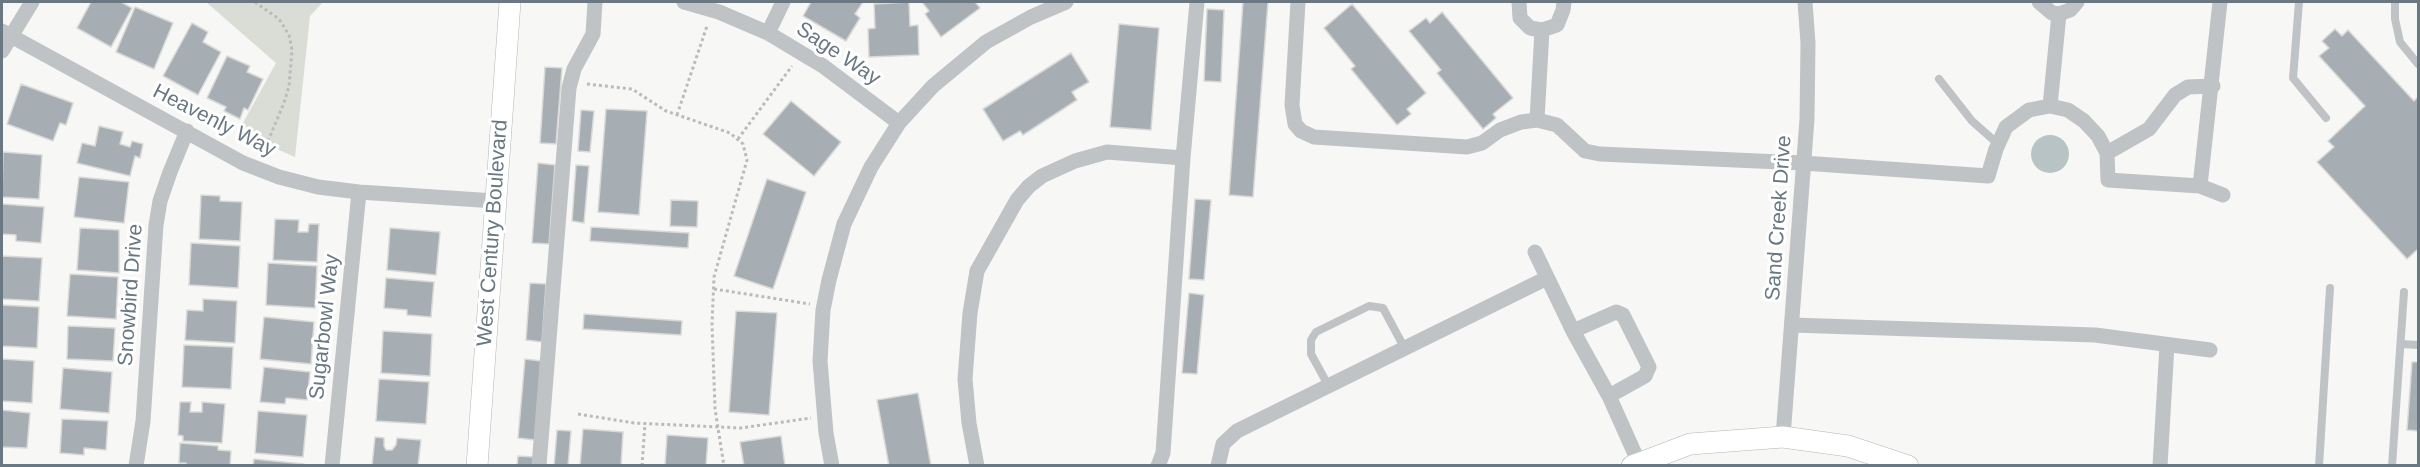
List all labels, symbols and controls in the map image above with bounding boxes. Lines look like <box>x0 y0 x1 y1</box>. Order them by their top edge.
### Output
street label: Sage Way <box>791 17 885 91</box>
street label: Heavenly Way <box>148 79 280 163</box>
street label: West Century Boulevard <box>473 119 513 347</box>
street label: Sand Creek Drive <box>1761 134 1797 302</box>
street label: Snowbird Drive <box>113 223 149 367</box>
street label: Sugarbowl Way <box>305 253 345 401</box>

